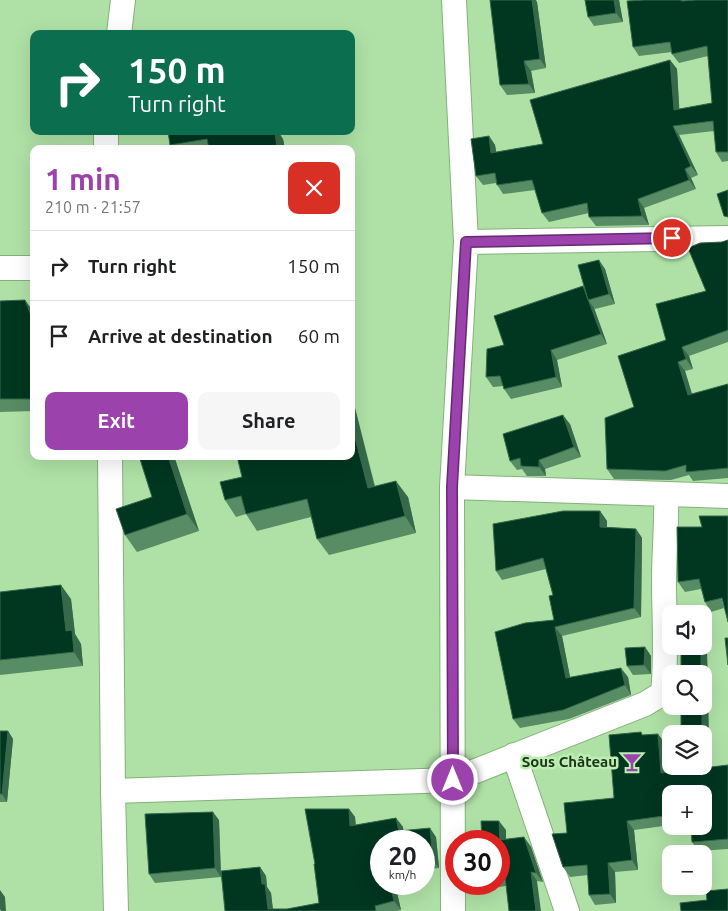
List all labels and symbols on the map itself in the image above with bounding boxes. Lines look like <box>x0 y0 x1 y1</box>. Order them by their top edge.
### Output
pin <box>651 217 693 259</box>
bar icon: Sous Château <box>621 751 643 773</box>
position arrow <box>426 753 478 805</box>
place label: Sous Château <box>522 753 617 770</box>
speed limit sign: 30 <box>445 830 510 895</box>

